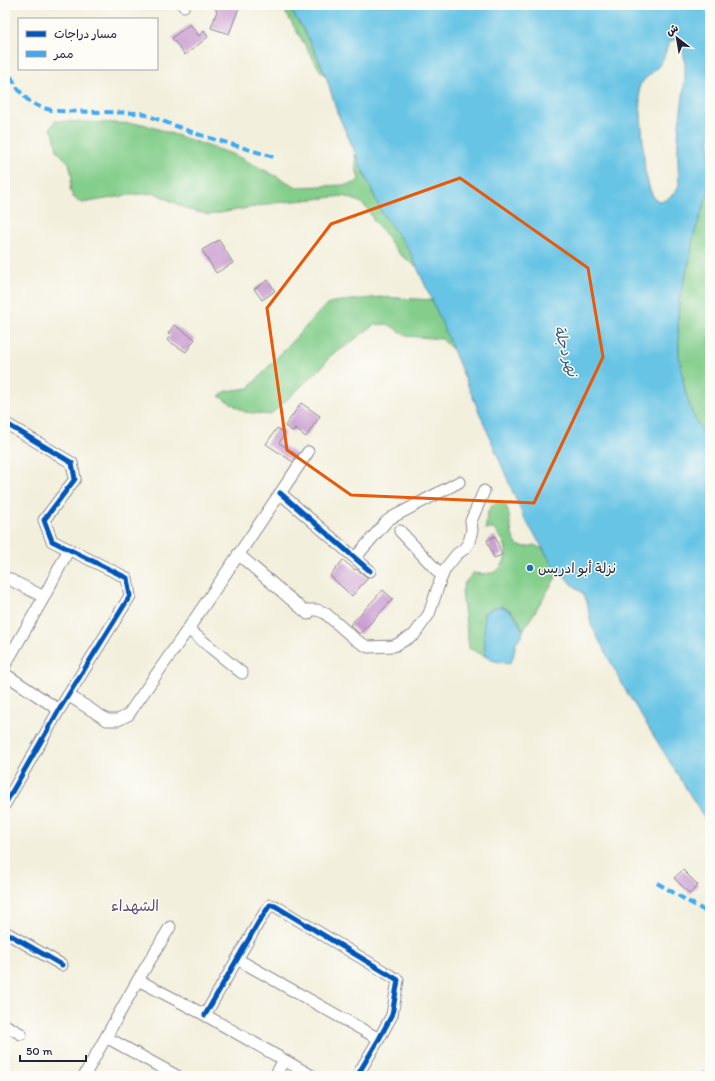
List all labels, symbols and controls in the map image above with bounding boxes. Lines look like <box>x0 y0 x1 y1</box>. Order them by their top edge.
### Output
legend <box>18 18 158 70</box>
north arrow <box>657 18 697 58</box>
text: ش <box>664 21 681 39</box>
text: مسار دراجات <box>54 27 117 42</box>
text: ممر <box>53 47 73 61</box>
water label: نهر دجلة <box>550 323 582 380</box>
place label: نزلة أبو ادريس <box>538 560 616 577</box>
marker: نزلة أبو ادريس <box>525 563 535 573</box>
district label: الشهداء <box>111 897 159 915</box>
scale bar <box>20 1037 86 1063</box>
text: 50 m <box>26 1044 52 1058</box>

